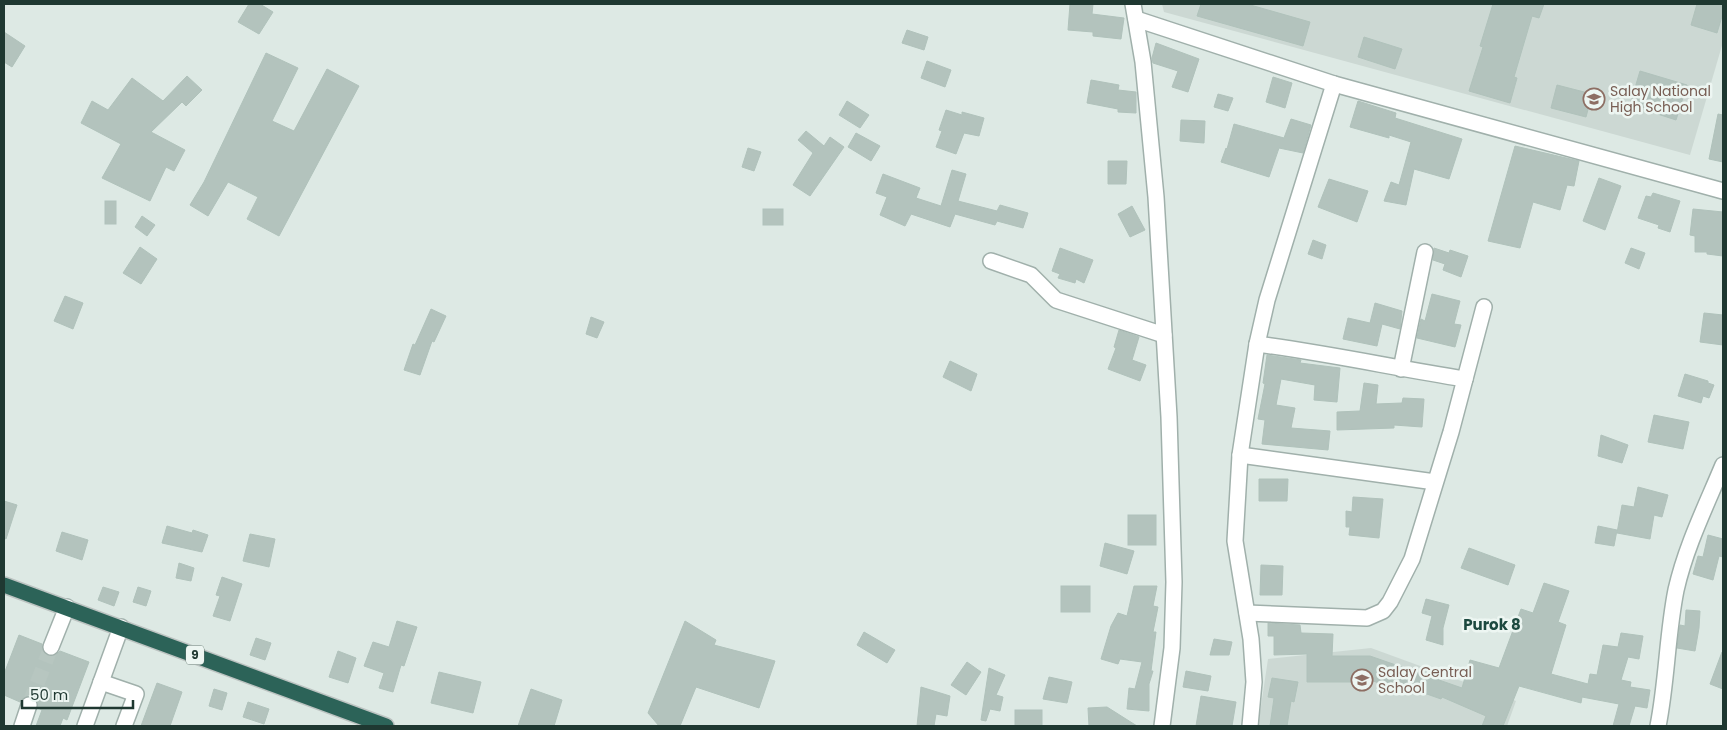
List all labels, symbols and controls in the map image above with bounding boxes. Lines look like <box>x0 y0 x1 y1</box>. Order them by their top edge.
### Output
place label: Salay National High School <box>1610 81 1711 117</box>
school or university icon: Salay National High School <box>1582 87 1606 111</box>
district label: Purok 8 <box>1463 614 1521 635</box>
road number: 9 <box>186 646 204 664</box>
place label: Salay Central School <box>1378 662 1472 698</box>
school or university icon: Salay Central School <box>1350 668 1374 692</box>
scale bar <box>22 678 134 710</box>
text: 50 m <box>30 684 68 705</box>

